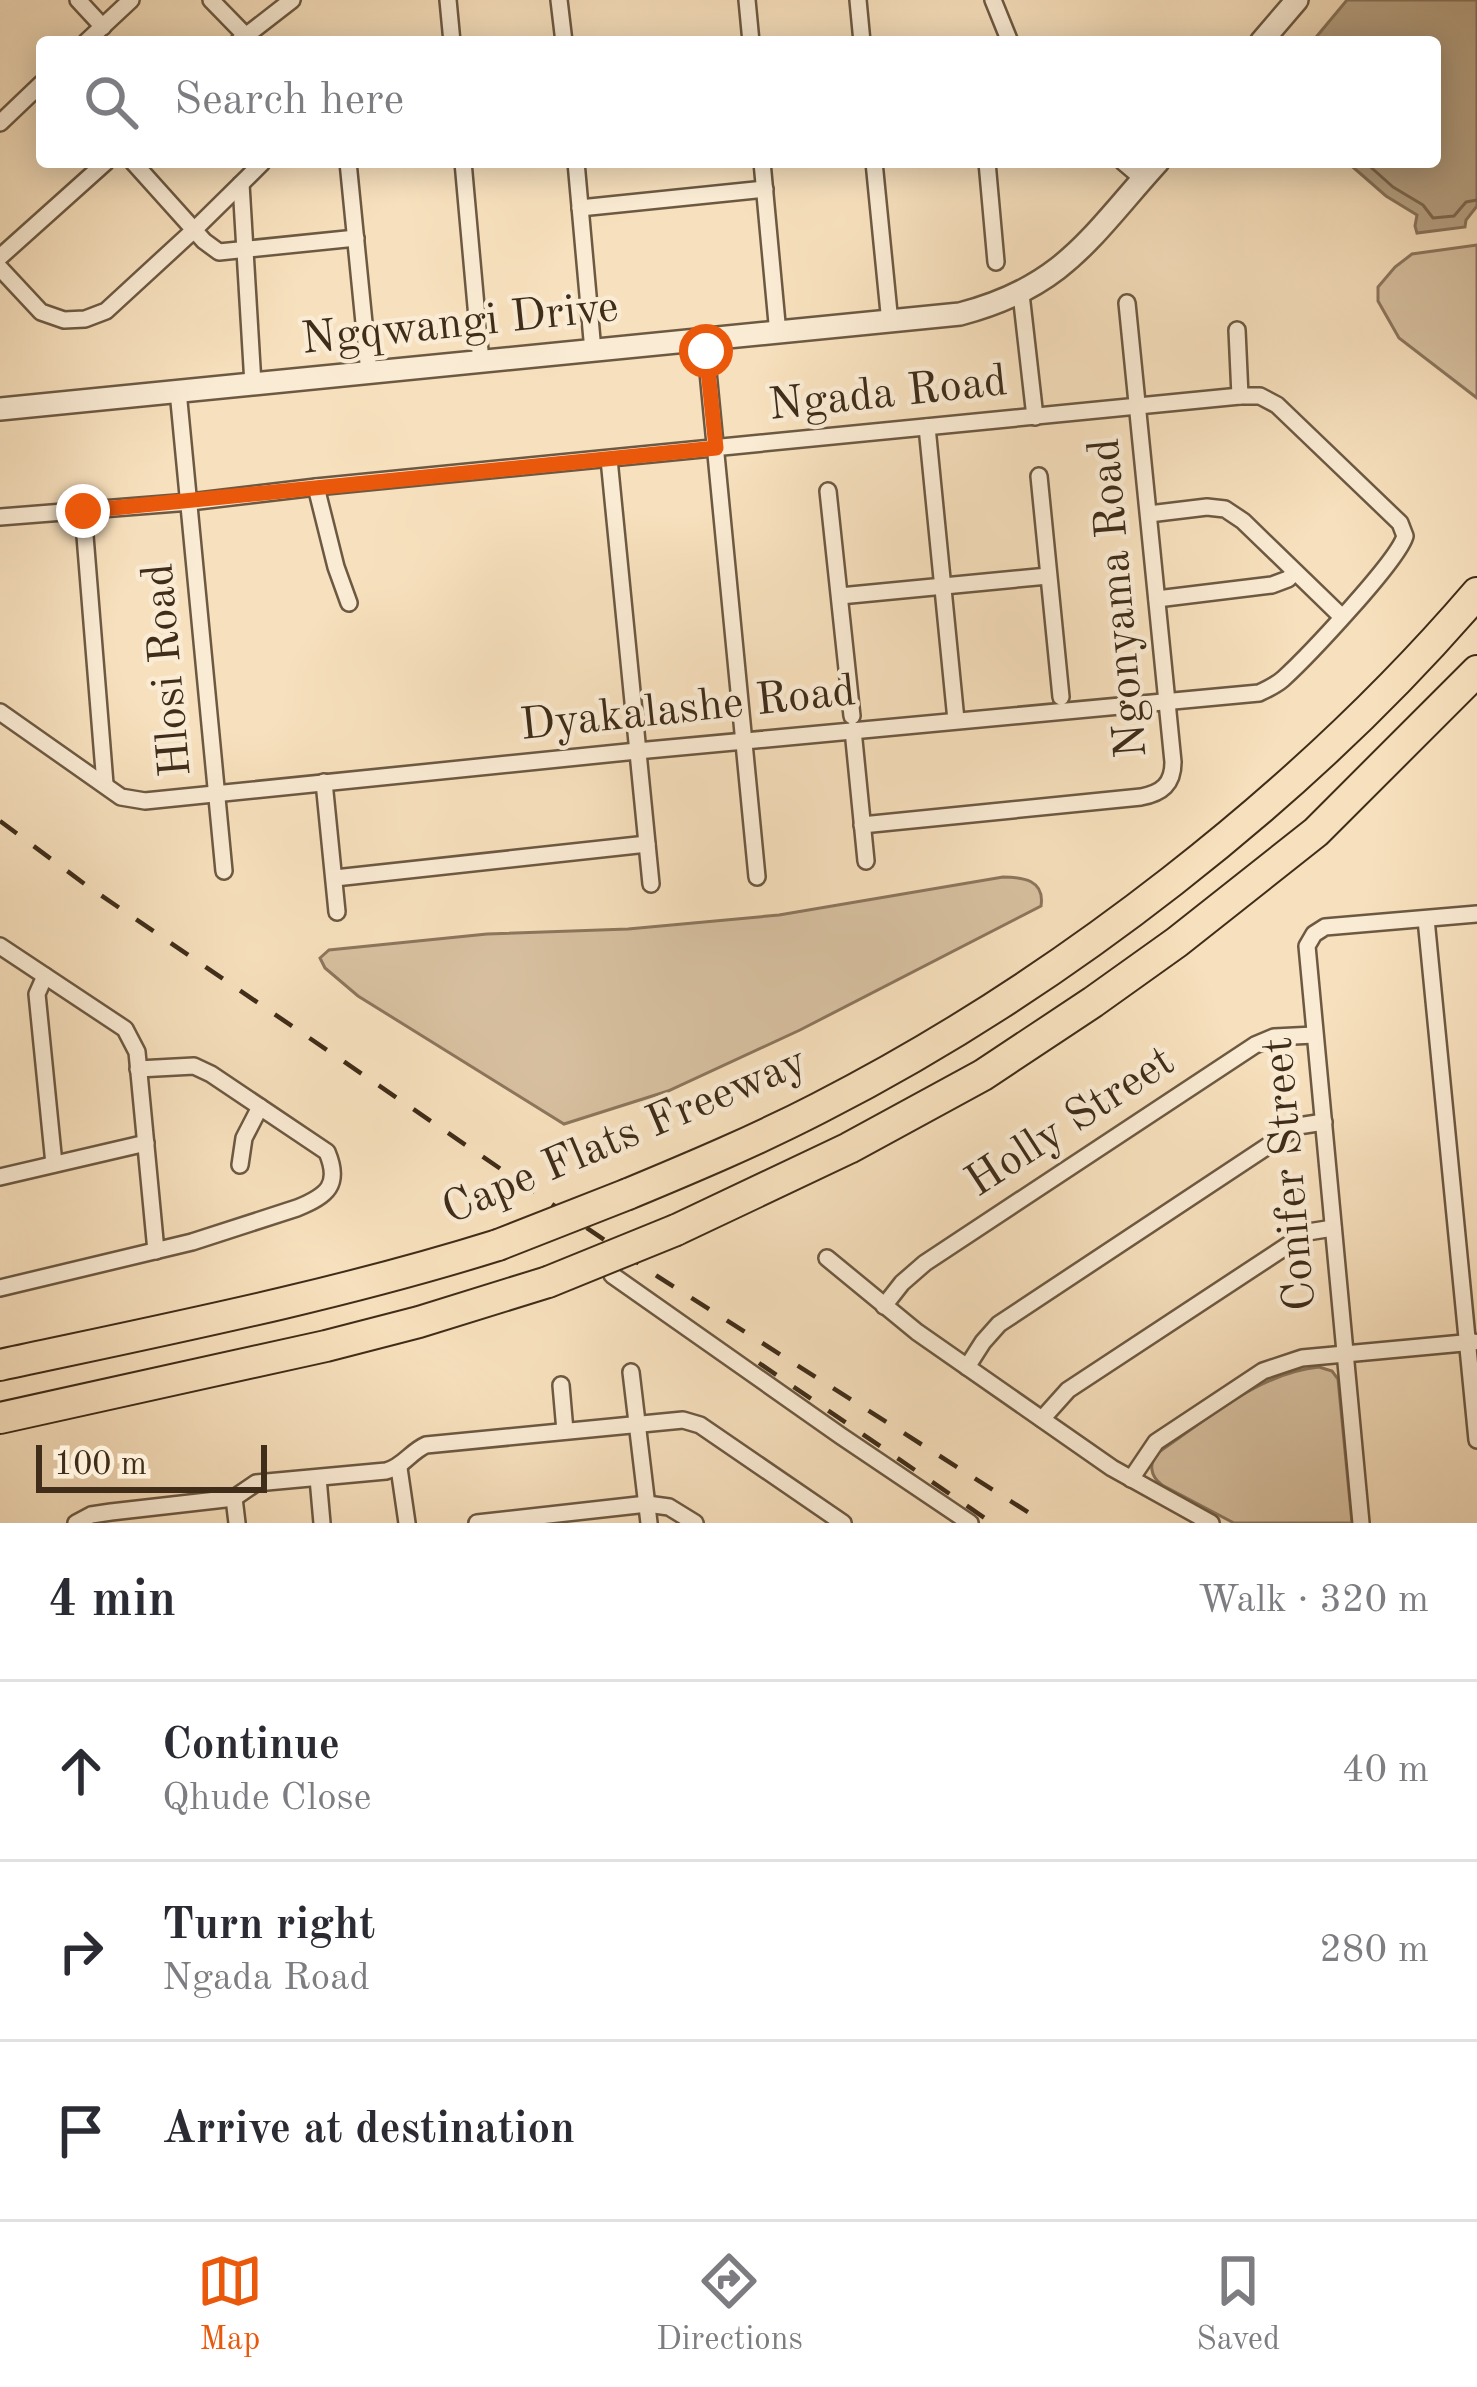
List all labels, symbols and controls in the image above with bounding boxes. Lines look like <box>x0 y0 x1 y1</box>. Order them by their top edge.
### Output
search box <box>36 36 1441 168</box>
icon: search <box>78 69 144 135</box>
text: Search here <box>174 79 404 124</box>
street label: Ngqwangi Drive <box>299 286 621 364</box>
route start <box>679 324 733 378</box>
street label: Ngada Road <box>766 360 1010 430</box>
street label: Ngonyama Road <box>1084 436 1156 760</box>
route end <box>56 484 110 538</box>
street label: Hlosi Road <box>137 561 201 779</box>
street label: Dyakalashe Road <box>518 670 858 750</box>
street label: Conifer Street <box>1257 1035 1325 1313</box>
street label: Holly Street <box>959 1039 1183 1207</box>
street label: Cape Flats Freeway <box>436 1040 814 1234</box>
scale bar <box>36 1439 267 1492</box>
text: 100 m <box>54 1449 147 1482</box>
text: 4 min <box>48 1576 176 1627</box>
text: Walk · 320 m <box>1198 1581 1429 1620</box>
text: Continue <box>162 1724 340 1769</box>
icon: ahead <box>48 1738 114 1804</box>
text: 40 m <box>1342 1751 1429 1790</box>
text: Qhude Close <box>162 1779 371 1818</box>
text: Turn right <box>162 1904 375 1949</box>
icon: right <box>48 1918 114 1984</box>
text: 280 m <box>1319 1931 1429 1970</box>
text: Ngada Road <box>162 1959 370 1998</box>
icon: arrive <box>48 2098 114 2164</box>
text: Arrive at destination <box>162 2108 575 2153</box>
tab: Map <box>197 2248 263 2361</box>
tab: Directions <box>656 2248 803 2361</box>
tab: Saved <box>1196 2248 1280 2361</box>

